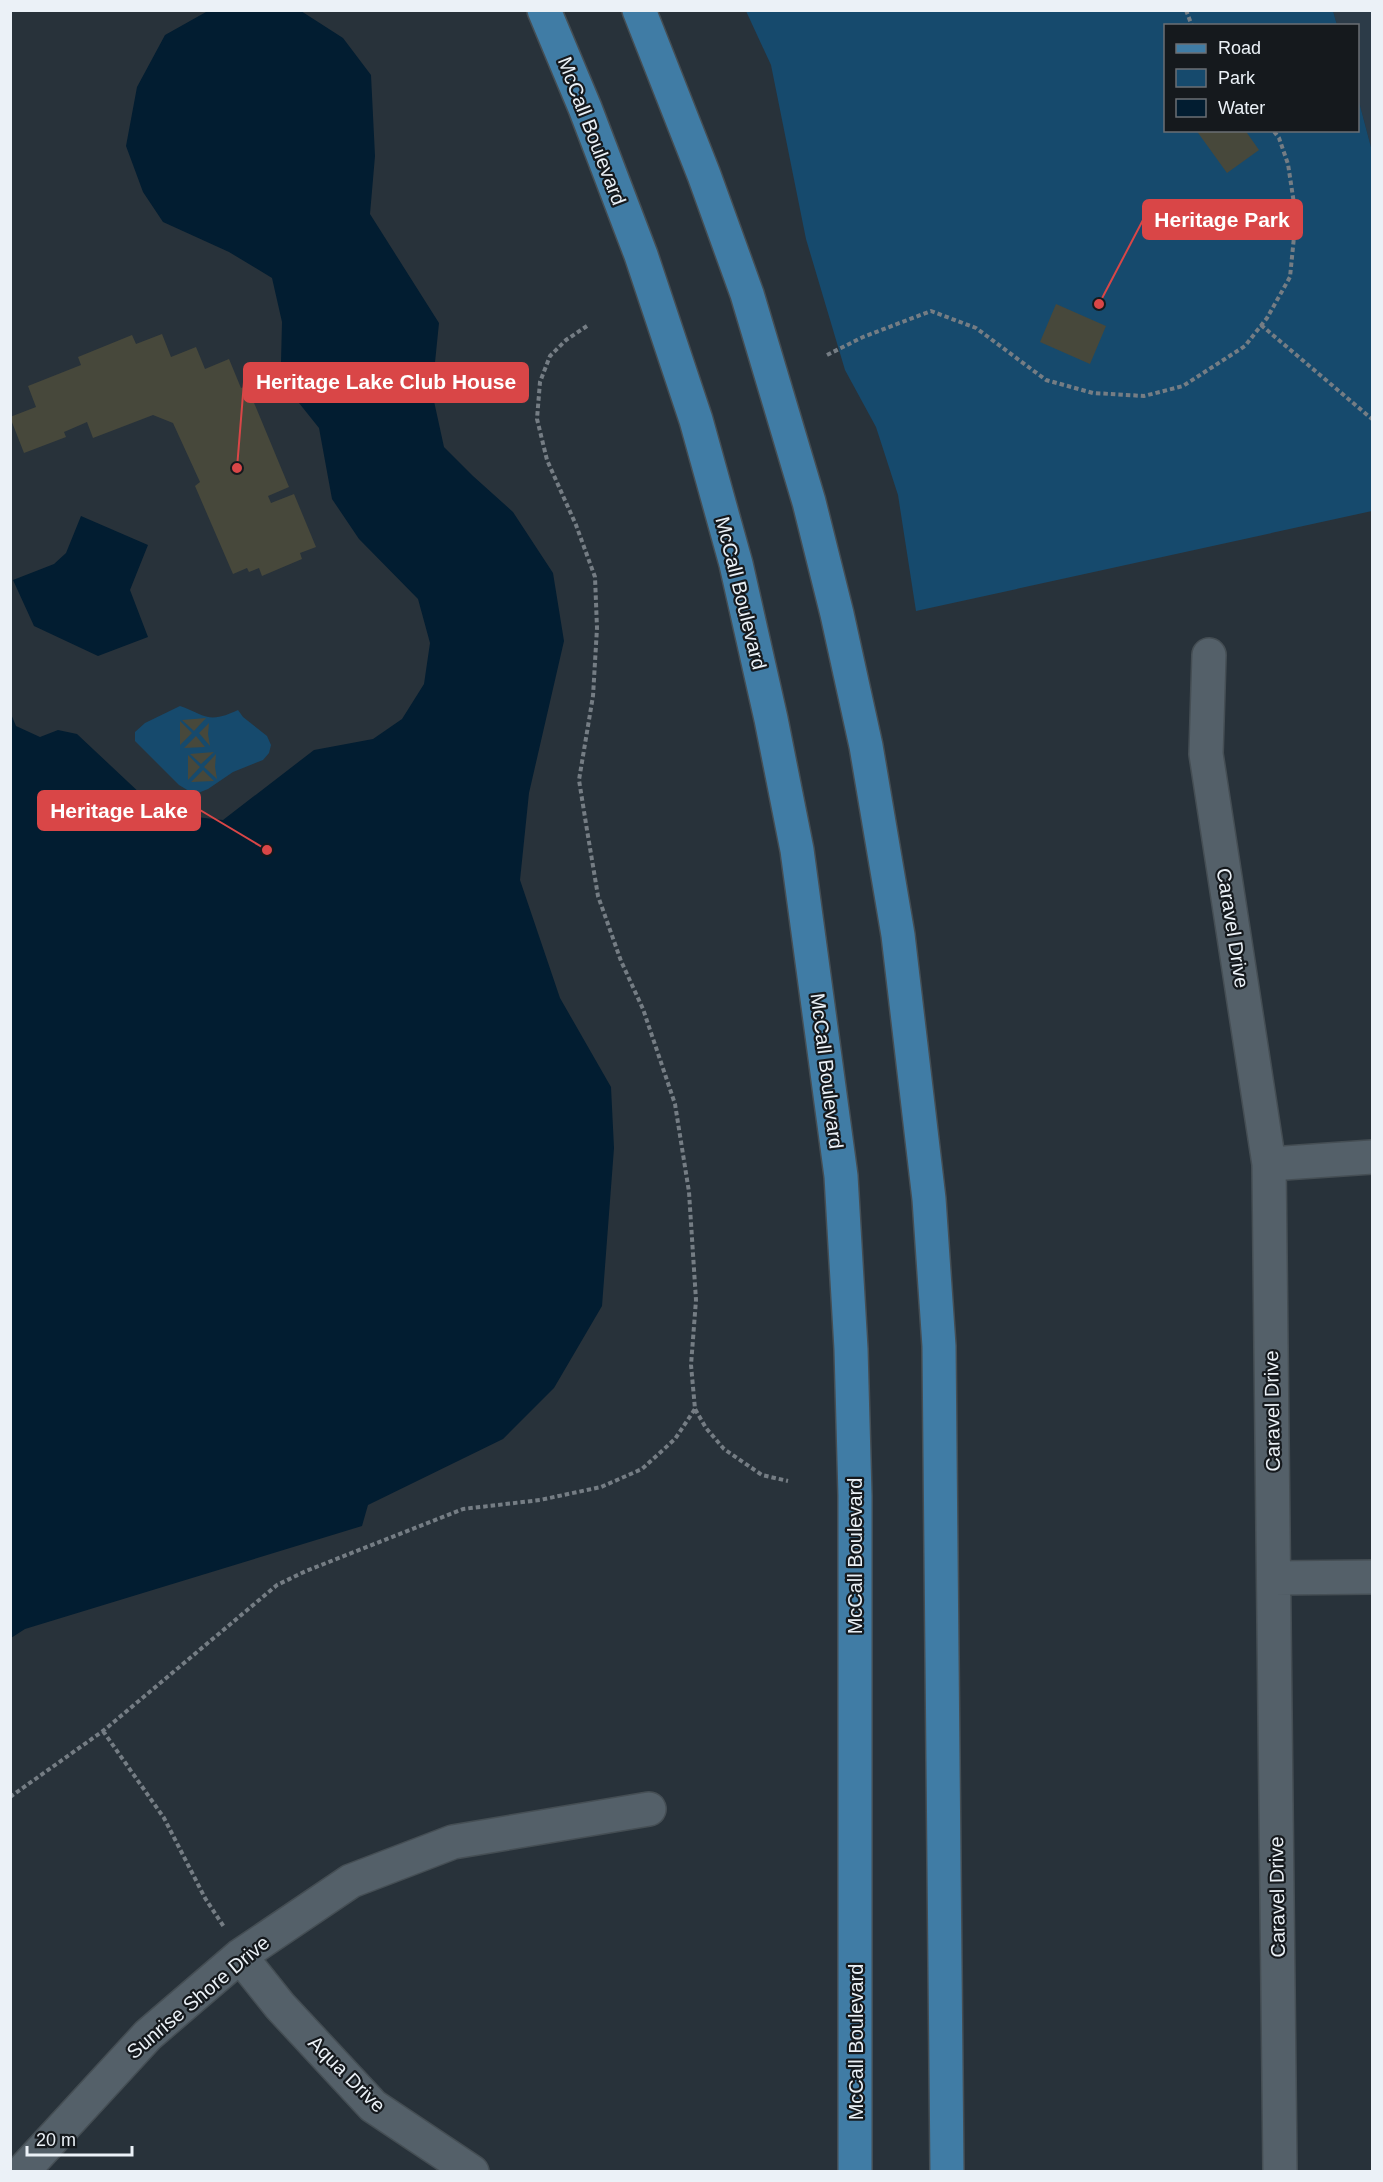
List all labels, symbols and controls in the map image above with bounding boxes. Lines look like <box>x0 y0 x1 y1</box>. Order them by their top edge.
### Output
legend <box>1164 24 1359 132</box>
text: Road <box>1218 38 1261 58</box>
street label: McCall Boulevard <box>554 54 630 208</box>
text: Park <box>1218 68 1256 88</box>
text: Water <box>1218 98 1265 118</box>
callout: Heritage Park <box>1143 200 1302 239</box>
text: Heritage Park <box>1154 208 1290 231</box>
callout: Heritage Lake Club House <box>244 363 528 402</box>
text: Heritage Lake Club House <box>256 370 516 393</box>
street label: McCall Boulevard <box>711 514 771 672</box>
callout: Heritage Lake <box>38 791 200 830</box>
text: Heritage Lake <box>50 799 188 822</box>
street label: Caravel Drive <box>1213 866 1253 990</box>
street label: McCall Boulevard <box>807 992 847 1150</box>
street label: Caravel Drive <box>1260 1350 1284 1472</box>
street label: McCall Boulevard <box>844 1478 866 1634</box>
street label: Caravel Drive <box>1265 1836 1289 1958</box>
street label: Sunrise Shore Drive <box>122 1931 274 2063</box>
street label: McCall Boulevard <box>845 1964 867 2120</box>
street label: Aqua Drive <box>304 2031 390 2117</box>
scale bar <box>27 2119 132 2157</box>
text: 20 m <box>36 2130 76 2150</box>

